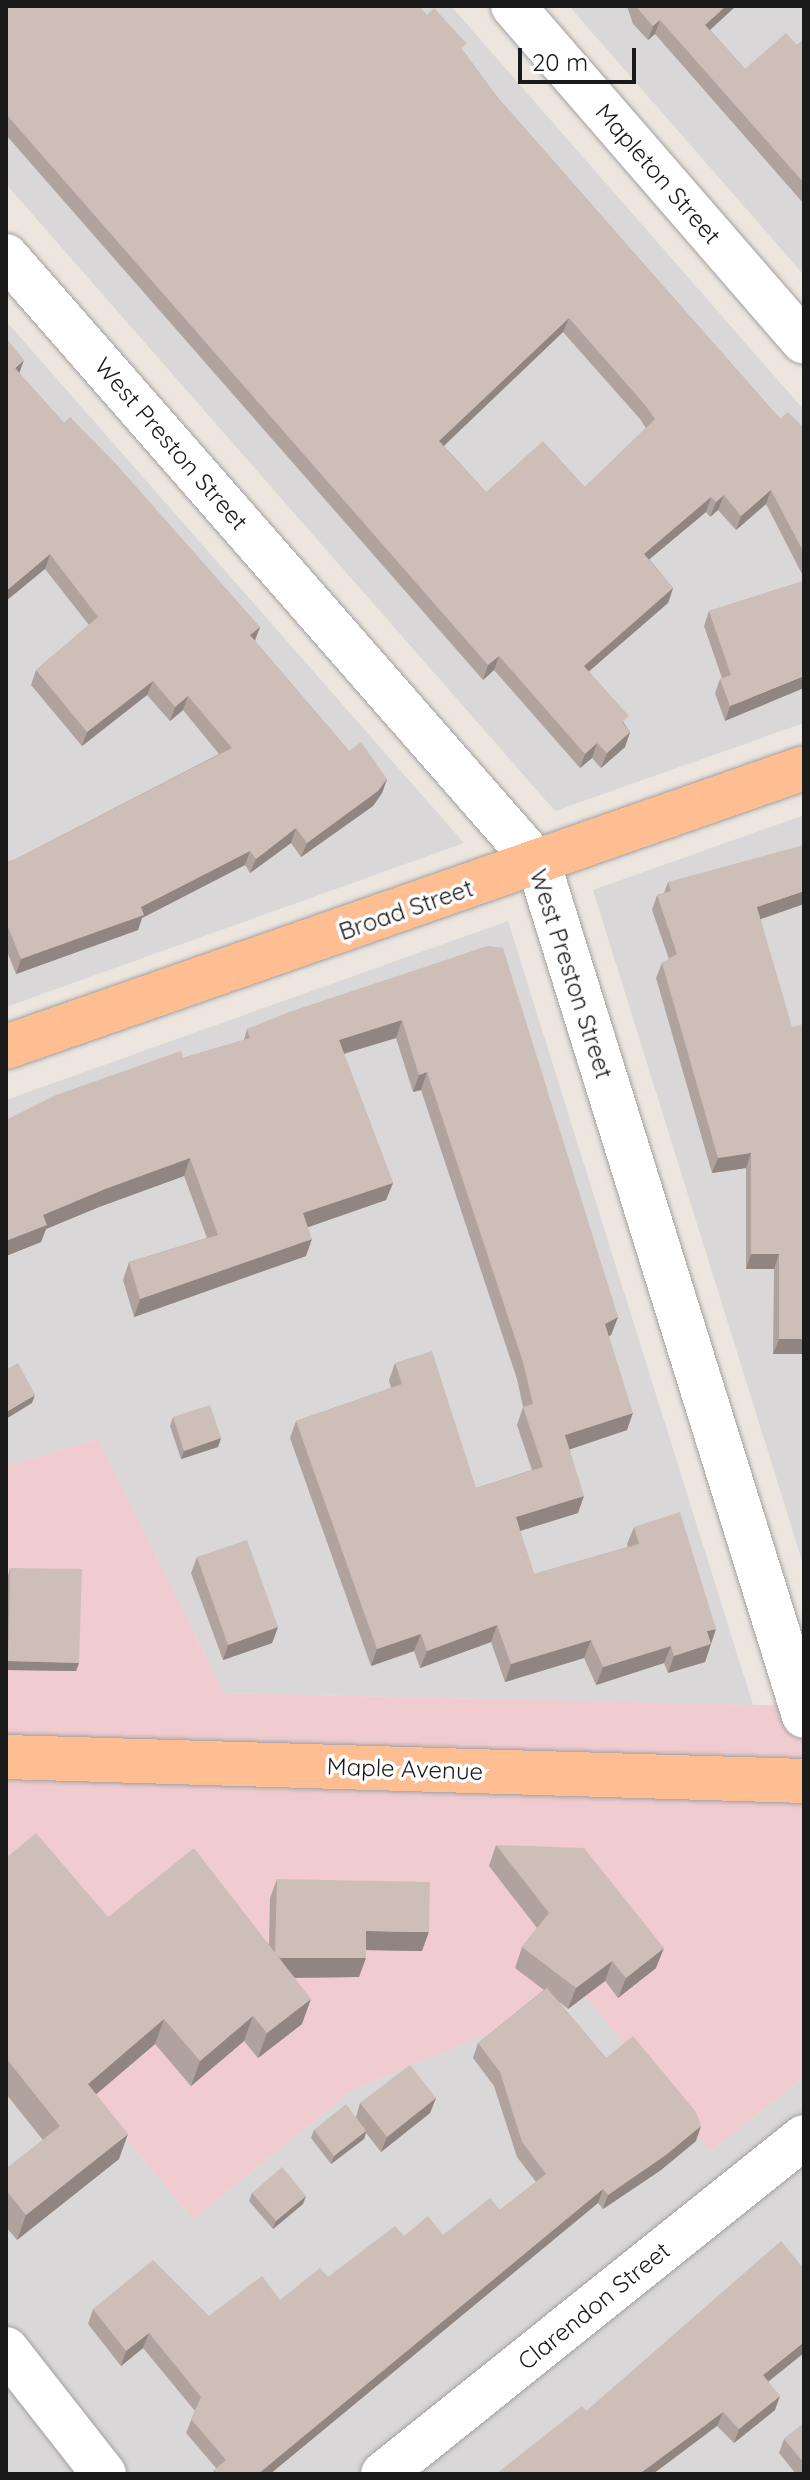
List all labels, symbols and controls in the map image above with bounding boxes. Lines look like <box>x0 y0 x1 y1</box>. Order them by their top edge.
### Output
scale bar <box>522 32 640 82</box>
text: 20 m <box>532 47 588 77</box>
street label: Mapleton Street <box>589 98 727 250</box>
street label: West Preston Street <box>88 352 254 536</box>
street label: West Preston Street <box>524 866 618 1082</box>
street label: Broad Street <box>335 874 477 946</box>
street label: Maple Avenue <box>326 1752 484 1786</box>
street label: Clarendon Street <box>512 2236 676 2376</box>

